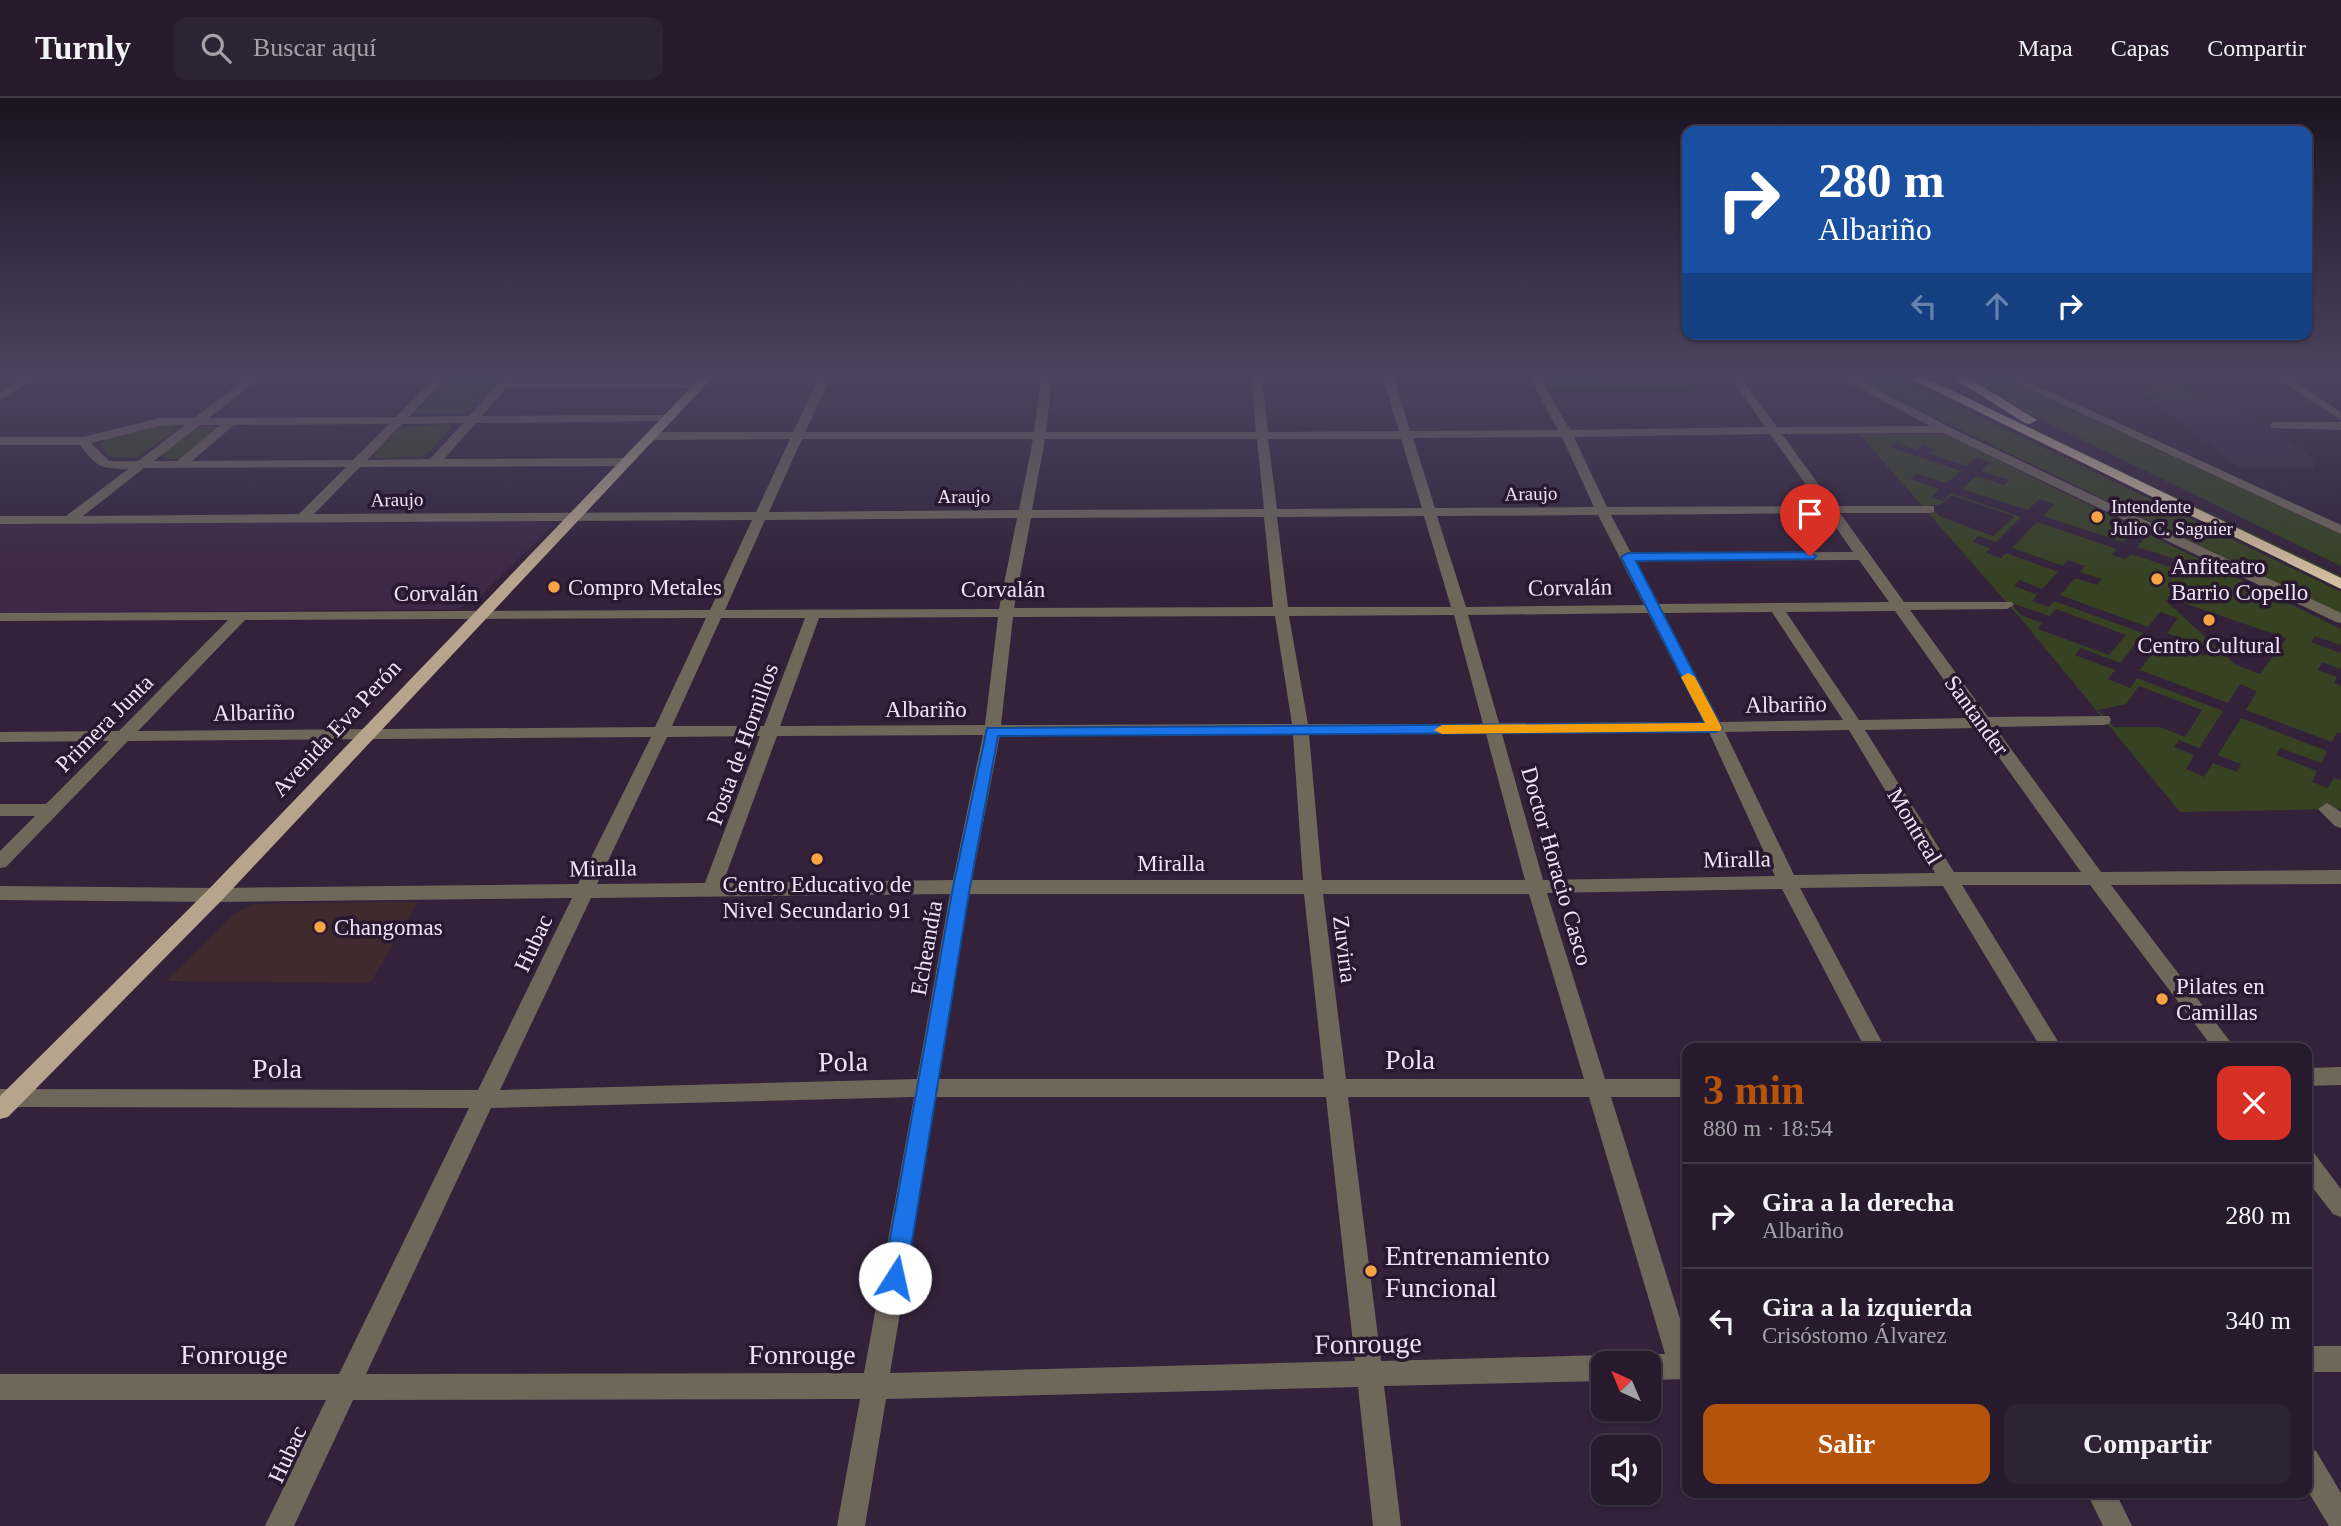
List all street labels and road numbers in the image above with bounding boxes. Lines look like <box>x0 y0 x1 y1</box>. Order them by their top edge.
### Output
street label: Araujo <box>1504 483 1558 504</box>
street label: Araujo <box>938 486 990 507</box>
street label: Araujo <box>370 489 424 510</box>
street label: Corvalán <box>1528 574 1613 601</box>
street label: Corvalán <box>961 577 1046 602</box>
street label: Corvalán <box>394 581 479 606</box>
street label: Avenida Eva Perón <box>267 655 406 802</box>
street label: Posta de Hornillos <box>702 660 783 828</box>
street label: Primera Junta <box>51 670 158 777</box>
street label: Santander <box>1939 671 2014 760</box>
street label: Albariño <box>1745 691 1827 718</box>
street label: Albariño <box>885 697 967 722</box>
street label: Albariño <box>213 699 295 726</box>
street label: Doctor Horacio Casco <box>1516 764 1597 968</box>
street label: Montreal <box>1882 784 1947 869</box>
street label: Miralla <box>1703 846 1771 873</box>
street label: Miralla <box>1137 851 1205 876</box>
street label: Miralla <box>569 855 637 882</box>
street label: Echeandía <box>906 899 947 997</box>
street label: Hubac <box>509 911 557 976</box>
street label: Zuviría <box>1328 914 1361 984</box>
street label: Pola <box>1385 1044 1435 1075</box>
street label: Pola <box>818 1046 869 1077</box>
street label: Pola <box>252 1053 302 1084</box>
street label: Fonrouge <box>1314 1327 1422 1360</box>
street label: Fonrouge <box>180 1339 288 1370</box>
street label: Fonrouge <box>748 1339 856 1370</box>
street label: Hubac <box>263 1422 311 1487</box>

